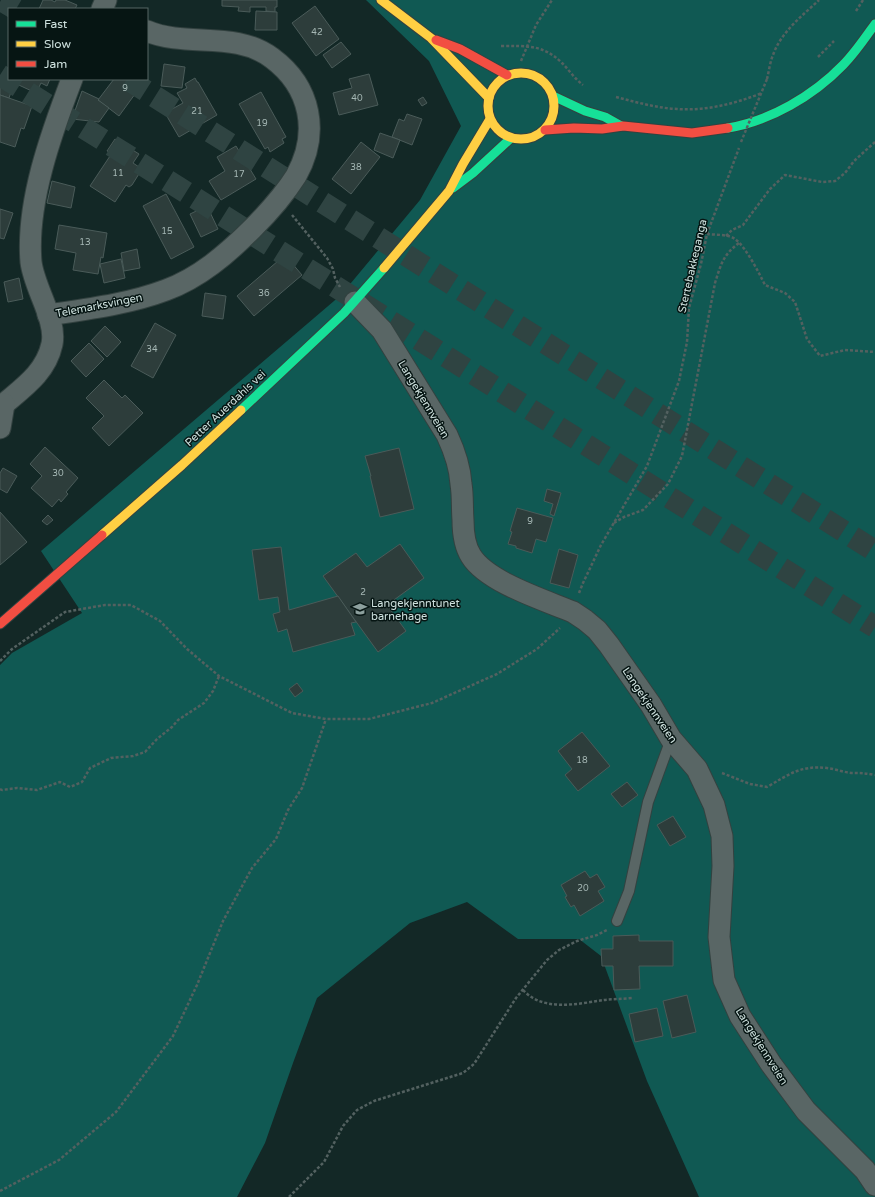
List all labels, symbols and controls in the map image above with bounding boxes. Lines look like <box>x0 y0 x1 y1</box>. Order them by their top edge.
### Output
legend <box>8 8 148 80</box>
text: Fast <box>44 17 68 31</box>
house number: 42 <box>311 27 323 38</box>
text: Slow <box>44 37 71 51</box>
text: Jam <box>44 57 67 71</box>
house number: 9 <box>122 83 128 94</box>
house number: 40 <box>351 93 363 104</box>
house number: 21 <box>191 106 203 117</box>
house number: 19 <box>256 118 268 129</box>
house number: 38 <box>350 162 362 173</box>
house number: 11 <box>112 168 124 179</box>
house number: 17 <box>233 169 245 180</box>
street label: Stertebakkeganga <box>675 218 710 314</box>
house number: 15 <box>161 226 173 237</box>
house number: 13 <box>79 237 91 248</box>
house number: 36 <box>258 288 270 299</box>
street label: Telemarksvingen <box>55 291 144 320</box>
house number: 34 <box>146 344 158 355</box>
street label: Langekjennveien <box>395 358 452 440</box>
street label: Petter Auerdahls vei <box>182 368 268 449</box>
house number: 30 <box>52 468 64 479</box>
house number: 9 <box>527 516 533 527</box>
house number: 2 <box>360 587 366 598</box>
place label: Langekjenntunet barnehage <box>371 597 460 623</box>
school or university icon: Langekjenntunet barnehage <box>352 601 368 617</box>
street label: Langekjennveien <box>619 665 680 746</box>
house number: 18 <box>576 755 588 766</box>
house number: 20 <box>577 883 589 894</box>
street label: Langekjennveien <box>733 1005 790 1087</box>

